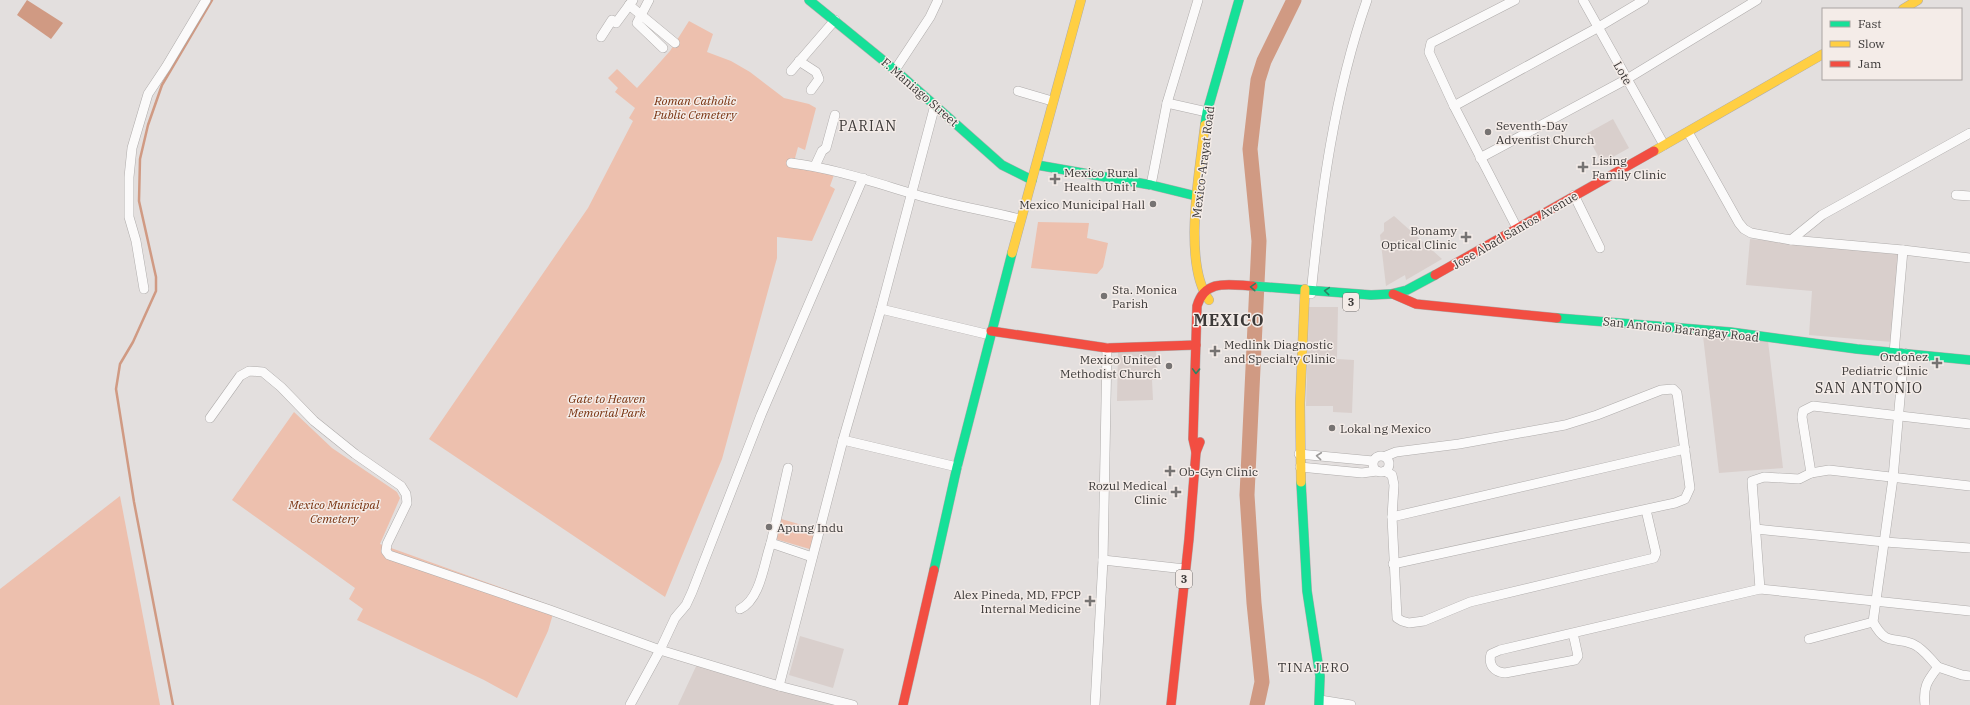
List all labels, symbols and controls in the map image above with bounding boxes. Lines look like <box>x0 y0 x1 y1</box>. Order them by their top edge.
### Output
legend <box>1822 8 1962 80</box>
text: Fast <box>1858 16 1882 31</box>
text: Slow <box>1858 36 1885 51</box>
street label: F. Maniago Street <box>878 55 962 129</box>
text: Jam <box>1858 56 1882 71</box>
street label: Lote <box>1610 59 1636 87</box>
park label: Roman Catholic Public Cemetery <box>653 93 738 122</box>
street label: Mexico-Arayat Road <box>1189 105 1217 219</box>
district label: PARIAN <box>839 117 897 135</box>
place label: Seventh-Day Adventist Church <box>1496 118 1595 147</box>
marker: Seventh-Day Adventist Church <box>1483 127 1493 137</box>
place label: Lising Family Clinic <box>1592 153 1666 182</box>
marker: Lising Family Clinic <box>1577 161 1589 173</box>
place label: Mexico Rural Health Unit I <box>1064 165 1138 194</box>
marker: Mexico Rural Health Unit I <box>1049 173 1061 185</box>
street label: Jose Abad Santos Avenue <box>1450 188 1580 272</box>
place label: Mexico Municipal Hall <box>1019 197 1145 212</box>
marker: Mexico Municipal Hall <box>1148 199 1158 209</box>
place label: Bonamy Optical Clinic <box>1381 223 1458 252</box>
marker: Bonamy Optical Clinic <box>1460 231 1472 243</box>
place label: Sta. Monica Parish <box>1112 282 1178 311</box>
one-way arrow <box>1250 282 1256 291</box>
one-way arrow <box>1324 286 1330 295</box>
marker: Sta. Monica Parish <box>1099 291 1109 301</box>
road number: 3 <box>1343 293 1359 311</box>
district label: MEXICO <box>1193 310 1265 330</box>
street label: San Antonio Barangay Road <box>1602 313 1760 345</box>
place label: Medlink Diagnostic and Specialty Clinic <box>1224 337 1336 366</box>
marker: Medlink Diagnostic and Specialty Clinic <box>1209 345 1221 357</box>
place label: Ordoñez Pediatric Clinic <box>1842 349 1928 378</box>
place label: Mexico United Methodist Church <box>1060 352 1162 381</box>
marker: Ordoñez Pediatric Clinic <box>1931 357 1943 369</box>
marker: Mexico United Methodist Church <box>1164 361 1174 371</box>
one-way arrow <box>1191 368 1200 374</box>
district label: SAN ANTONIO <box>1815 379 1923 397</box>
park label: Gate to Heaven Memorial Park <box>567 391 646 420</box>
place label: Lokal ng Mexico <box>1340 421 1431 436</box>
marker: Lokal ng Mexico <box>1327 423 1337 433</box>
one-way arrow <box>1316 452 1322 461</box>
place label: Ob-Gyn Clinic <box>1179 464 1258 479</box>
marker: Ob-Gyn Clinic <box>1164 465 1176 477</box>
place label: Rozul Medical Clinic <box>1088 478 1167 507</box>
marker: Rozul Medical Clinic <box>1170 486 1182 498</box>
park label: Mexico Municipal Cemetery <box>288 497 380 526</box>
place label: Apung Indu <box>777 520 844 535</box>
marker: Apung Indu <box>764 522 774 532</box>
road number: 3 <box>1176 570 1192 588</box>
place label: Alex Pineda, MD, FPCP Internal Medicine <box>953 587 1081 616</box>
marker: Alex Pineda, MD, FPCP Internal Medicine <box>1084 595 1096 607</box>
district label: TINAJERO <box>1278 659 1350 676</box>

